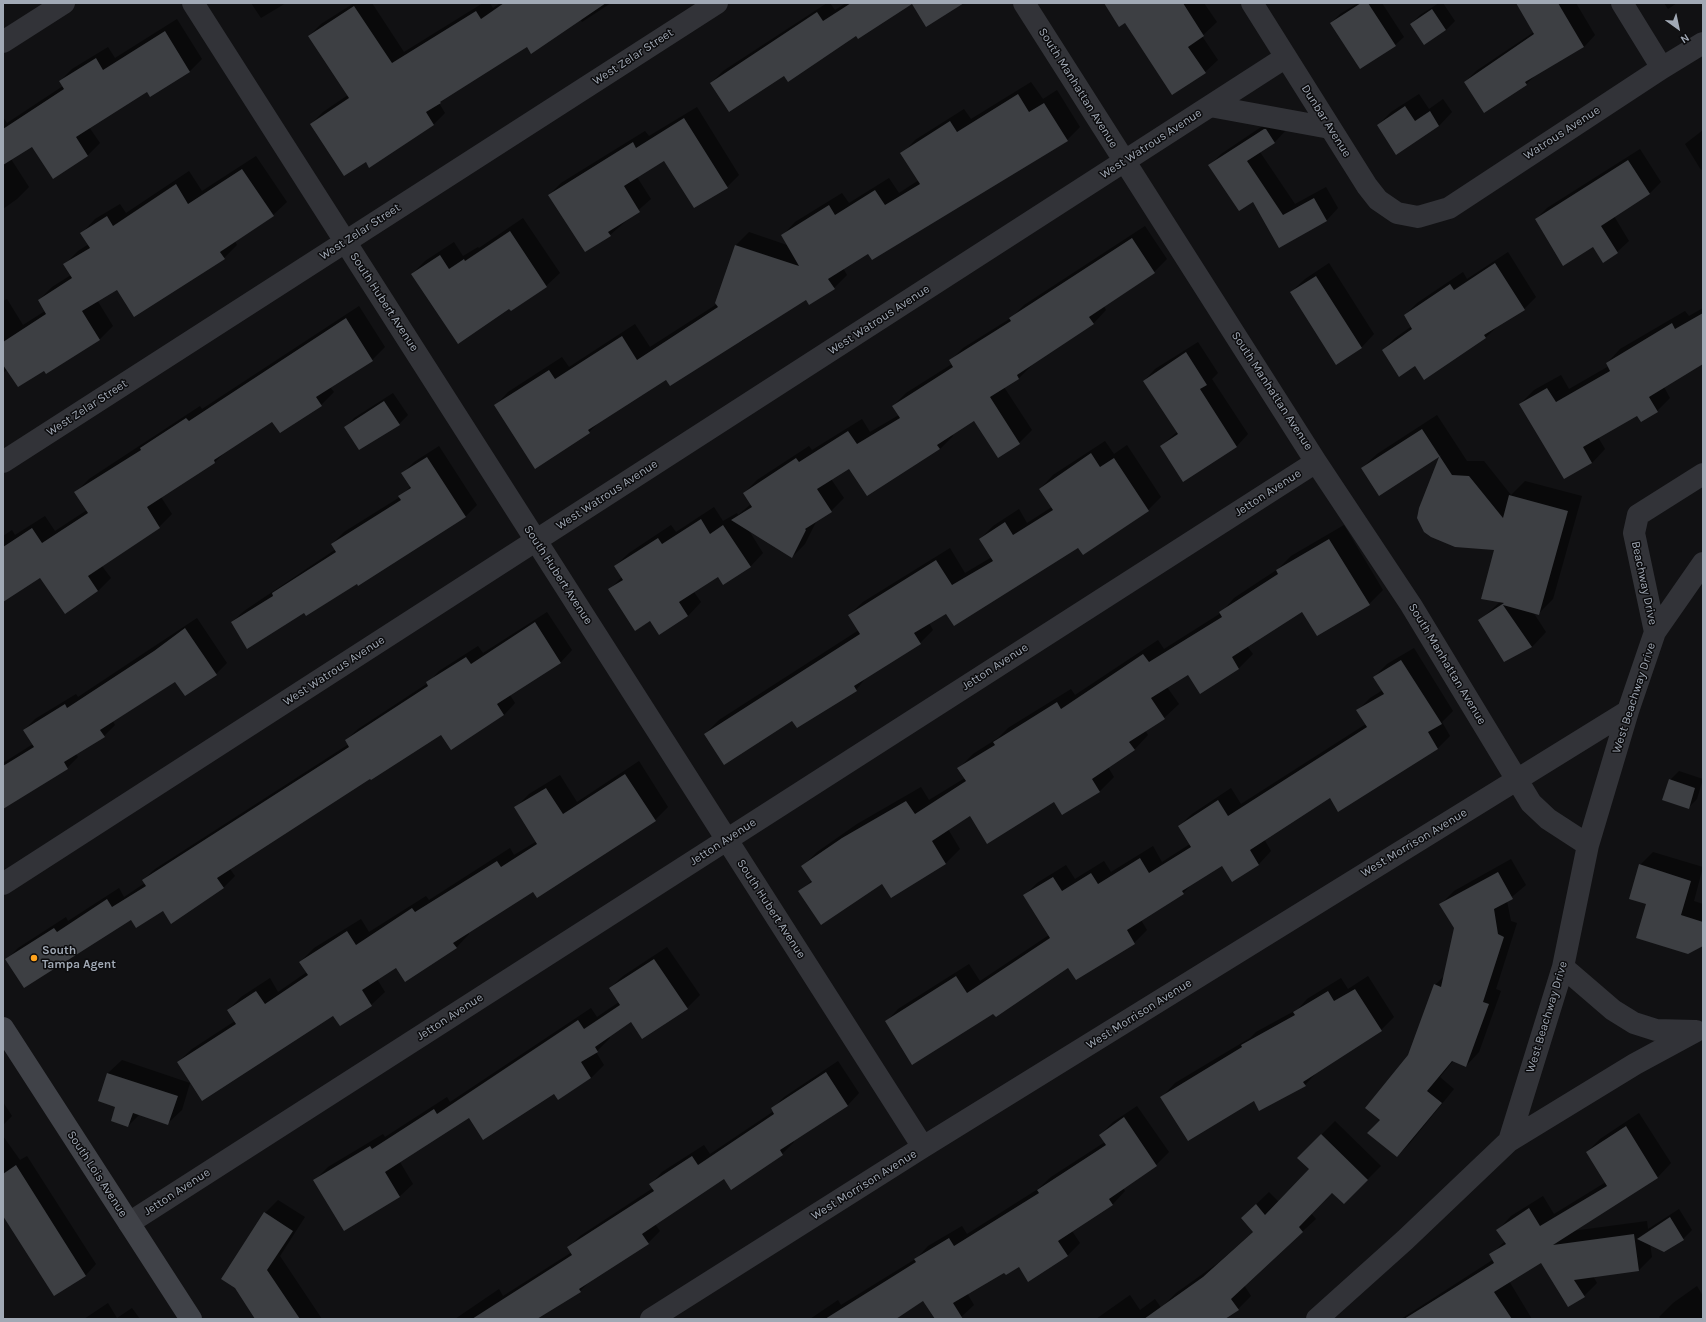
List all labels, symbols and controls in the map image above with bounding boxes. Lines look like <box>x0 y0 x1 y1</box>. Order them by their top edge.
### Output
north arrow <box>1658 8 1698 48</box>
street label: West Zelar Street <box>590 25 676 89</box>
street label: South Manhattan Avenue <box>1035 25 1121 151</box>
text: N <box>1678 31 1692 46</box>
street label: Dunbar Avenue <box>1298 82 1354 160</box>
street label: Watrous Avenue <box>1521 103 1603 163</box>
street label: West Watrous Avenue <box>1097 106 1205 182</box>
street label: West Zelar Street <box>317 200 403 264</box>
street label: South Hubert Avenue <box>347 250 421 354</box>
street label: West Watrous Avenue <box>825 282 933 358</box>
street label: South Manhattan Avenue <box>1228 329 1316 453</box>
street label: West Zelar Street <box>44 376 130 440</box>
street label: West Watrous Avenue <box>553 457 661 533</box>
street label: Jetton Avenue <box>1232 466 1304 520</box>
street label: South Hubert Avenue <box>521 523 595 627</box>
street label: Beachway Drive <box>1628 540 1660 626</box>
street label: South Manhattan Avenue <box>1405 601 1489 727</box>
street label: West Watrous Avenue <box>280 633 388 709</box>
street label: Jetton Avenue <box>959 640 1031 694</box>
street label: West Beachway Drive <box>1609 641 1659 755</box>
street label: West Morrison Avenue <box>1358 806 1470 880</box>
street label: Jetton Avenue <box>687 815 759 869</box>
street label: South Hubert Avenue <box>734 857 808 961</box>
place label: South Tampa Agent <box>42 944 116 972</box>
marker: South Tampa Agent <box>29 953 39 963</box>
street label: West Beachway Drive <box>1523 960 1571 1074</box>
street label: West Morrison Avenue <box>1084 976 1194 1052</box>
street label: Jetton Avenue <box>414 990 486 1044</box>
street label: South Lois Avenue <box>64 1128 130 1220</box>
street label: West Morrison Avenue <box>809 1147 919 1223</box>
street label: Jetton Avenue <box>141 1165 213 1219</box>

